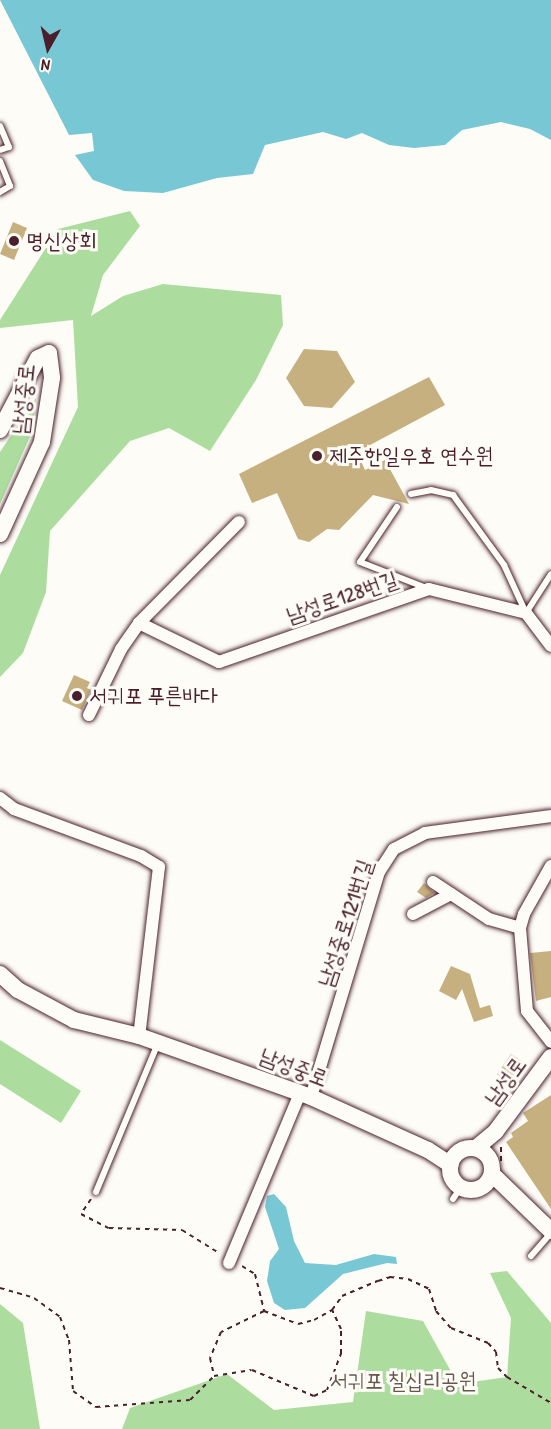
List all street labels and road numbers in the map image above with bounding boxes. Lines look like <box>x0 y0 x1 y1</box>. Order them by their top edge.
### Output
street label: 남성중로 <box>6 362 40 436</box>
street label: 남성로128번길 <box>283 566 401 628</box>
street label: 남성중로121번길 <box>312 856 378 990</box>
street label: 남성중로 <box>256 1042 332 1092</box>
street label: 남성로 <box>479 1052 531 1110</box>

